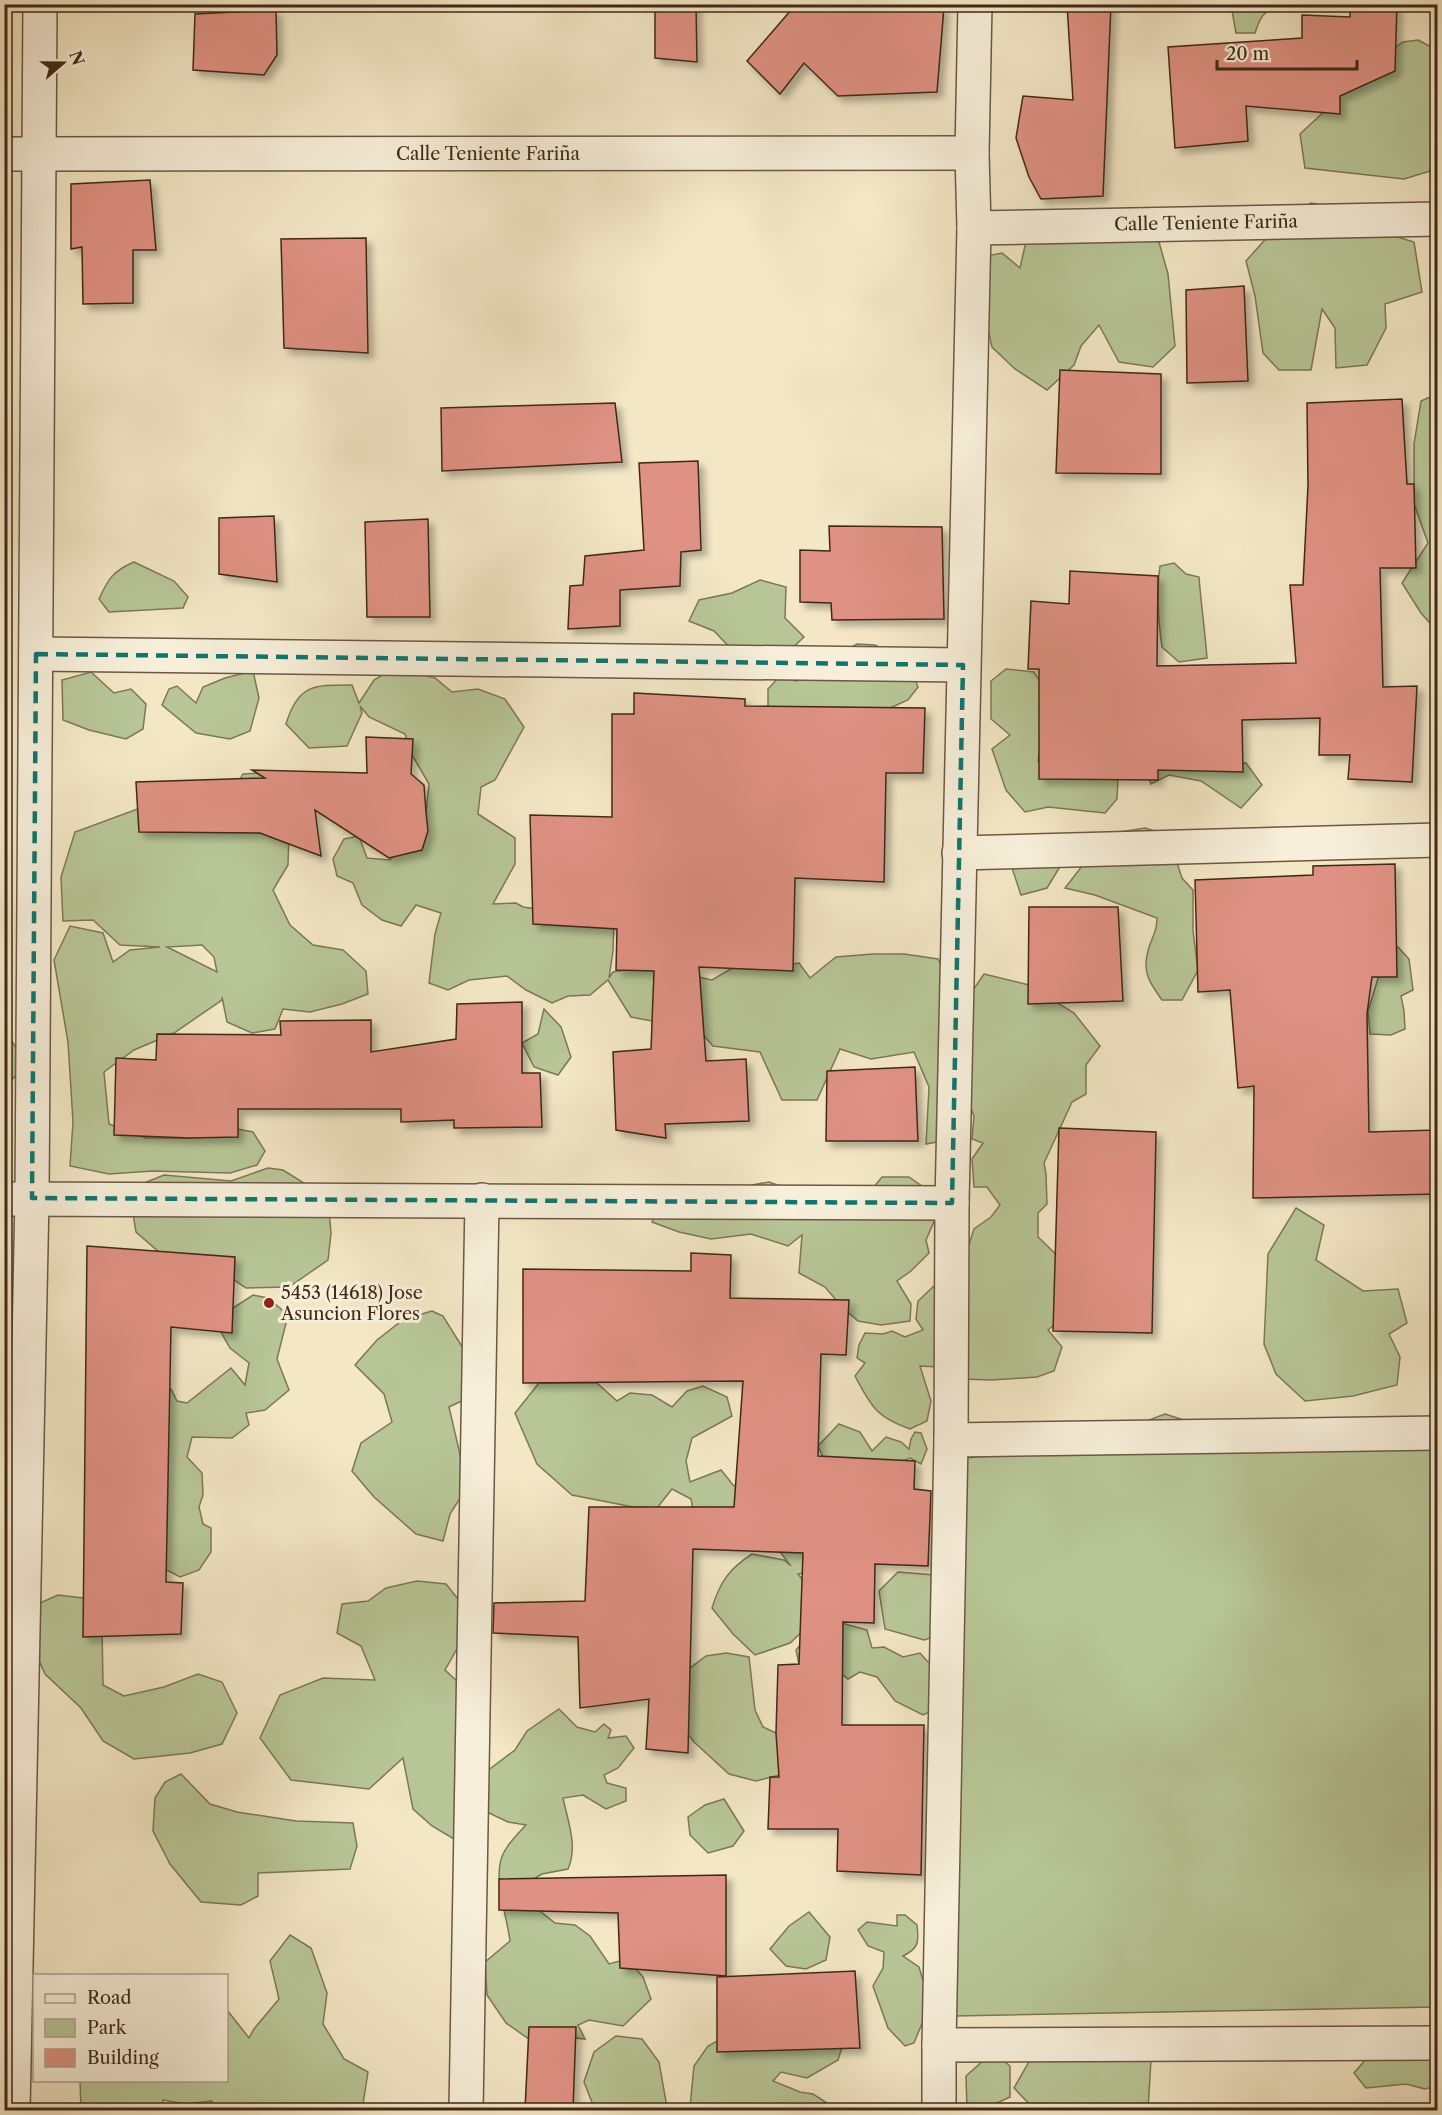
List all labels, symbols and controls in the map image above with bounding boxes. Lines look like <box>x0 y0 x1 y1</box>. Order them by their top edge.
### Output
north arrow <box>33 33 93 93</box>
scale bar <box>1217 33 1356 71</box>
text: 20 m <box>1226 43 1270 65</box>
text: N <box>65 48 89 68</box>
street label: Calle Teniente Fariña <box>396 143 580 165</box>
street label: Calle Teniente Fariña <box>1114 210 1299 236</box>
place label: 5453 (14618) Jose Asuncion Flores <box>280 1282 423 1325</box>
marker: 5453 (14618) Jose Asuncion Flores <box>262 1296 276 1310</box>
legend <box>33 1974 228 2082</box>
text: Road <box>87 1987 132 2009</box>
text: Park <box>87 2017 128 2039</box>
text: Building <box>87 2047 159 2069</box>

